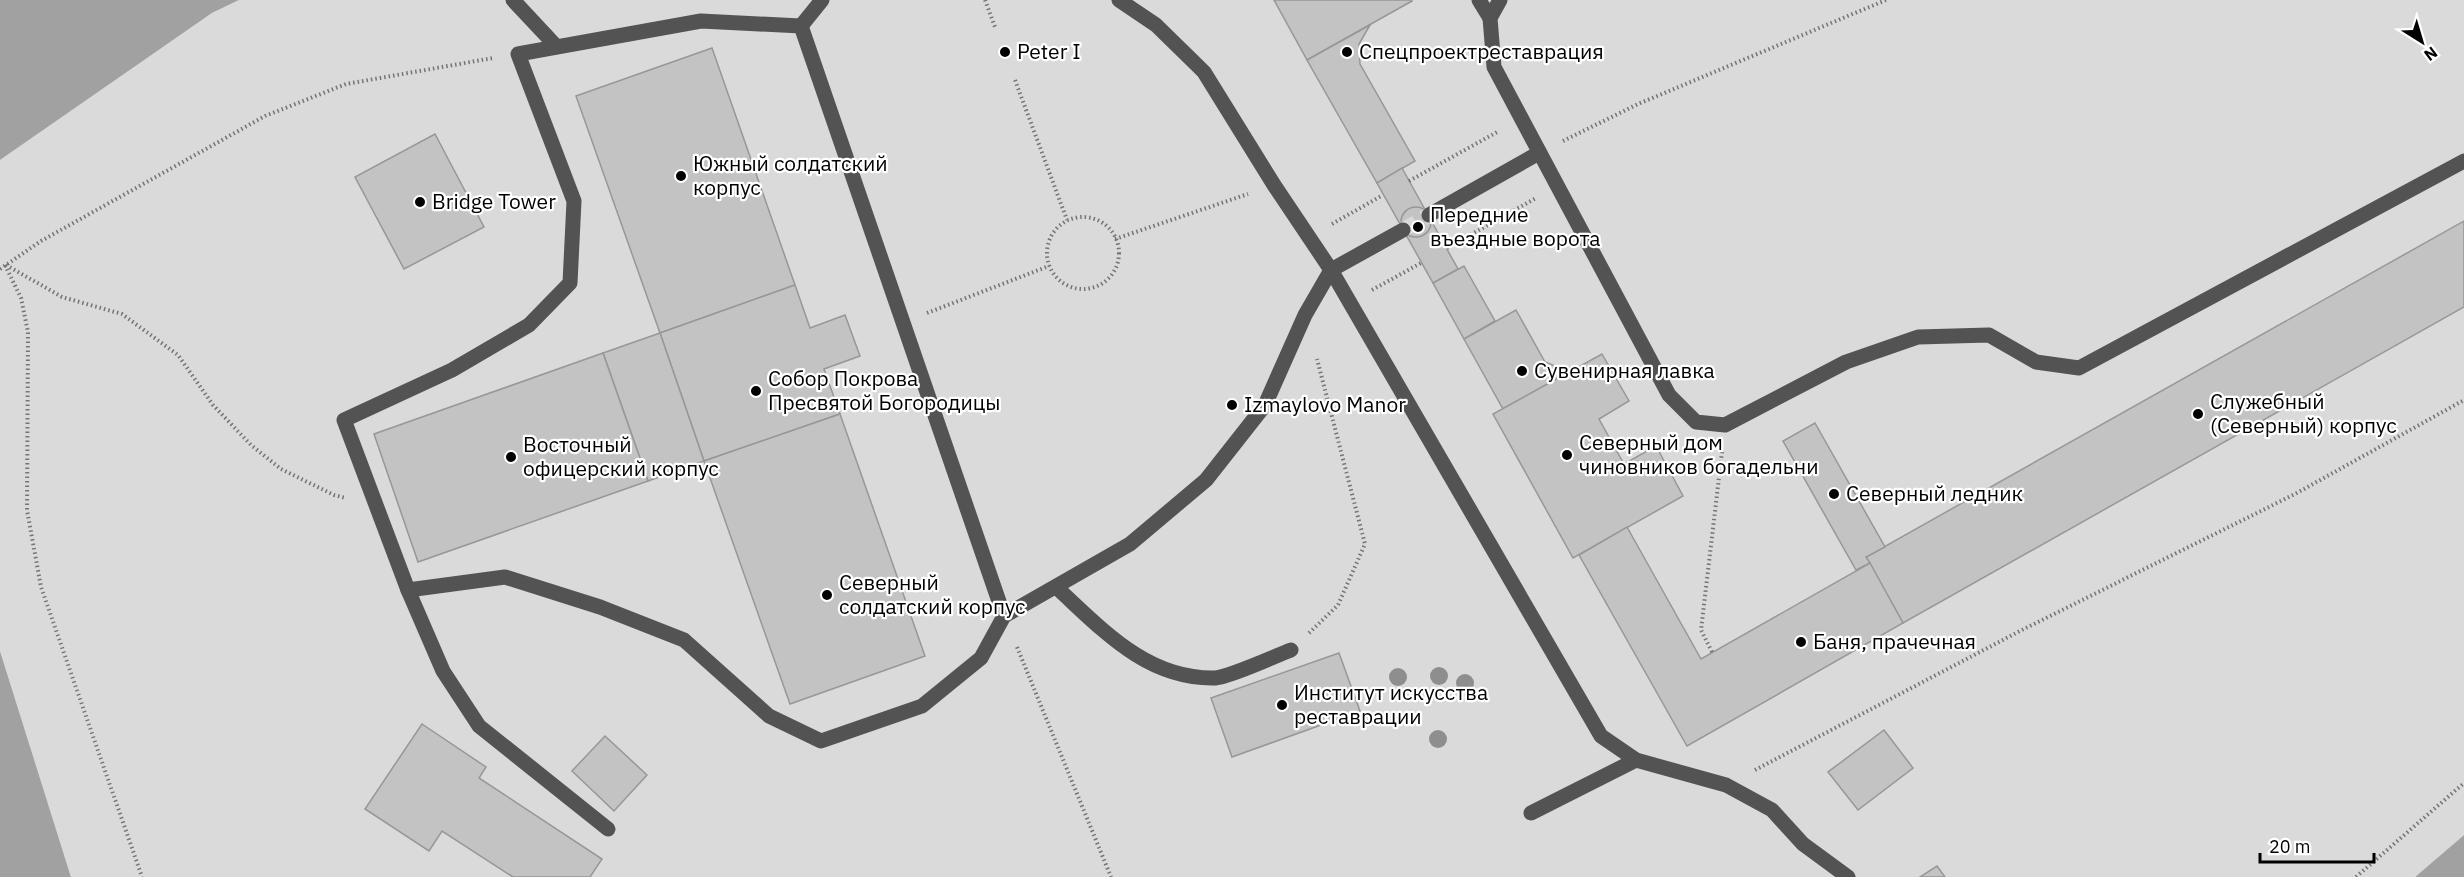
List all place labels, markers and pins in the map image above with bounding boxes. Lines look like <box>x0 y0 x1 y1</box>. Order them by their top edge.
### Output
place label: Peter I <box>1017 37 1081 65</box>
place label: Спецпроектреставрация <box>1359 37 1604 65</box>
marker: Peter I <box>998 45 1012 59</box>
marker: Спецпроектреставрация <box>1340 45 1354 59</box>
place label: Южный солдатский корпус <box>693 149 888 201</box>
marker: Южный солдатский корпус <box>674 169 688 183</box>
place label: Bridge Tower <box>432 187 556 215</box>
marker: Bridge Tower <box>413 195 427 209</box>
place label: Передние въездные ворота <box>1430 200 1600 252</box>
marker: Передние въездные ворота <box>1411 220 1425 234</box>
place label: Сувенирная лавка <box>1534 356 1715 384</box>
place label: Собор Покрова Пресвятой Богородицы <box>768 364 1001 416</box>
marker: Сувенирная лавка <box>1515 364 1529 378</box>
marker: Собор Покрова Пресвятой Богородицы <box>749 384 763 398</box>
place label: Служебный (Северный) корпус <box>2210 387 2397 439</box>
place label: Izmaylovo Manor <box>1244 390 1406 418</box>
marker: Izmaylovo Manor <box>1225 398 1239 412</box>
marker: Служебный (Северный) корпус <box>2191 407 2205 421</box>
place label: Северный дом чиновников богадельни <box>1579 428 1818 480</box>
place label: Восточный офицерский корпус <box>523 430 719 482</box>
marker: Северный дом чиновников богадельни <box>1560 448 1574 462</box>
marker: Восточный офицерский корпус <box>504 450 518 464</box>
place label: Северный ледник <box>1846 479 2023 507</box>
marker: Северный ледник <box>1827 487 1841 501</box>
place label: Северный солдатский корпус <box>839 568 1026 620</box>
marker: Северный солдатский корпус <box>820 588 834 602</box>
place label: Баня, прачечная <box>1813 627 1976 655</box>
marker: Баня, прачечная <box>1794 635 1808 649</box>
place label: Институт искусства реставрации <box>1294 678 1488 730</box>
marker: Институт искусства реставрации <box>1275 698 1289 712</box>

